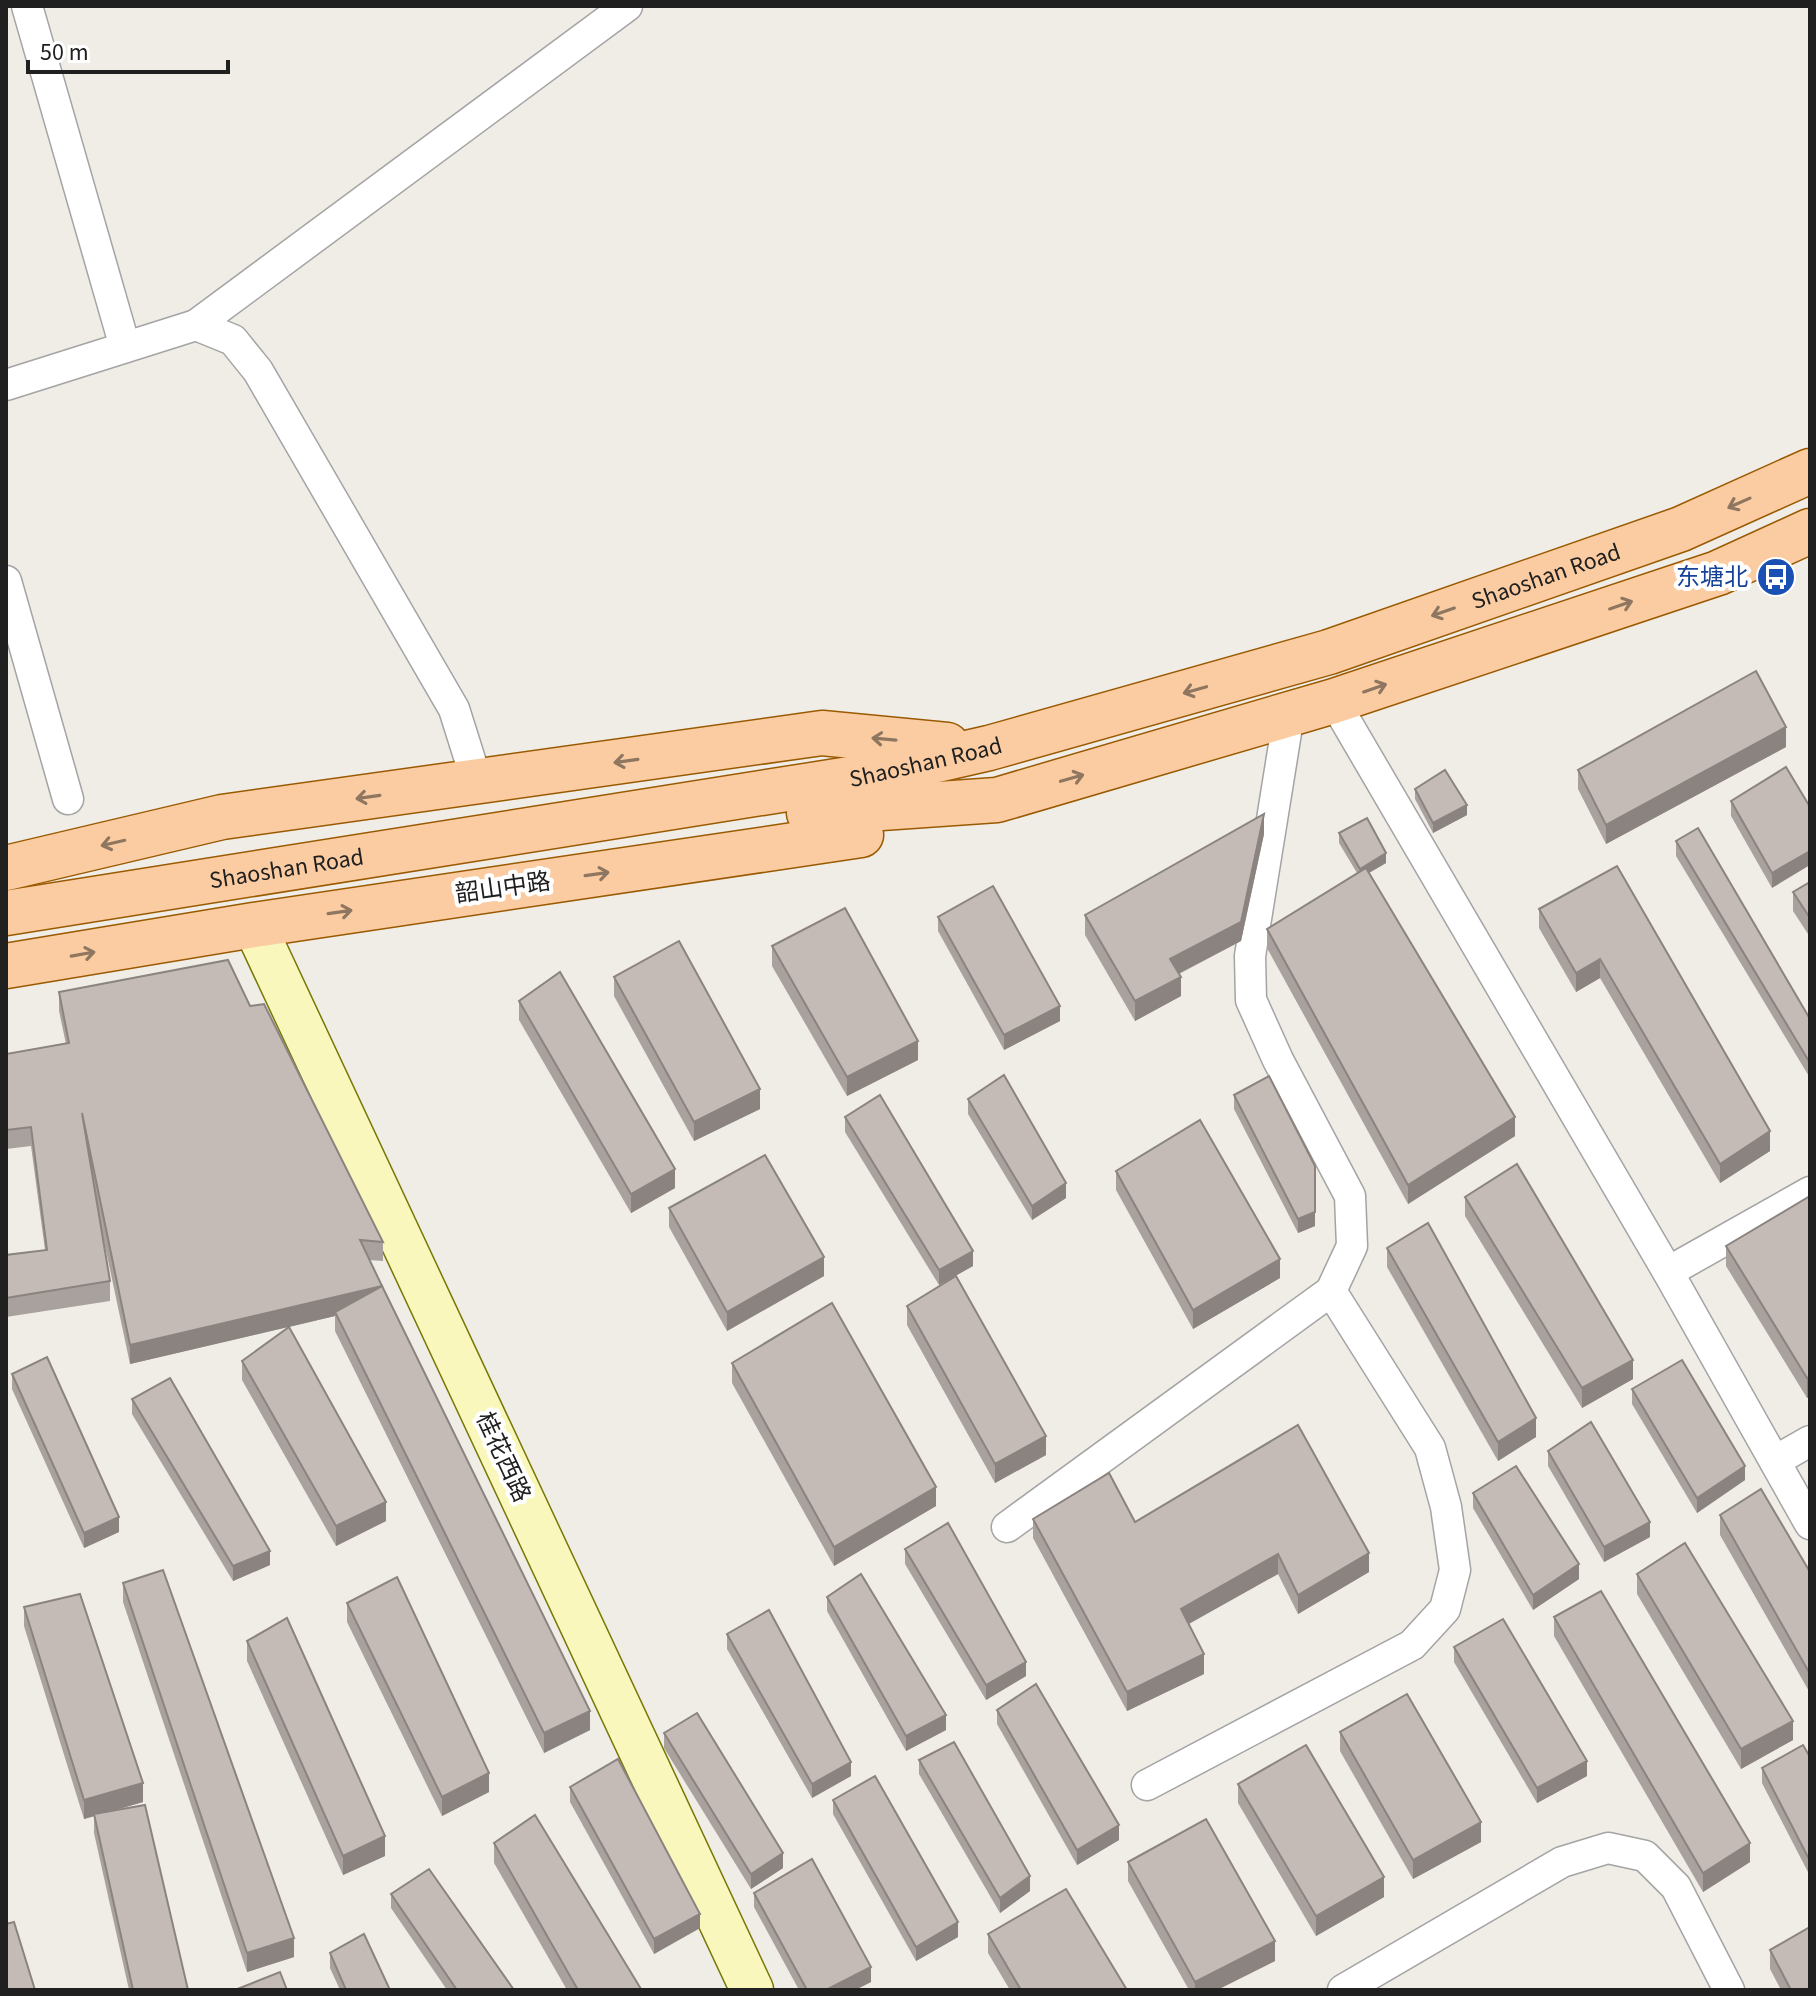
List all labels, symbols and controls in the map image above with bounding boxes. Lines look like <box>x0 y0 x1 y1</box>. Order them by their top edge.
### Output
scale bar <box>28 24 228 74</box>
text: 50 m <box>40 35 89 70</box>
one-way arrow <box>1727 496 1751 511</box>
street label: Shaoshan Road <box>1467 534 1625 618</box>
bus stop icon: 东塘北 <box>1755 556 1797 598</box>
place label: 东塘北 <box>1676 560 1748 595</box>
one-way arrow <box>1608 596 1633 611</box>
one-way arrow <box>1431 606 1455 620</box>
one-way arrow <box>1362 679 1387 694</box>
one-way arrow <box>1182 683 1208 698</box>
street label: Shaoshan Road <box>847 728 1006 796</box>
one-way arrow <box>871 731 898 746</box>
one-way arrow <box>614 754 639 769</box>
one-way arrow <box>1058 770 1084 785</box>
one-way arrow <box>356 790 382 805</box>
one-way arrow <box>100 836 126 851</box>
street label: Shaoshan Road <box>207 839 366 898</box>
street label: 韶山中路 <box>453 864 553 912</box>
one-way arrow <box>584 866 609 881</box>
one-way arrow <box>327 904 352 919</box>
one-way arrow <box>70 945 95 960</box>
street label: 桂花西路 <box>467 1406 539 1508</box>

